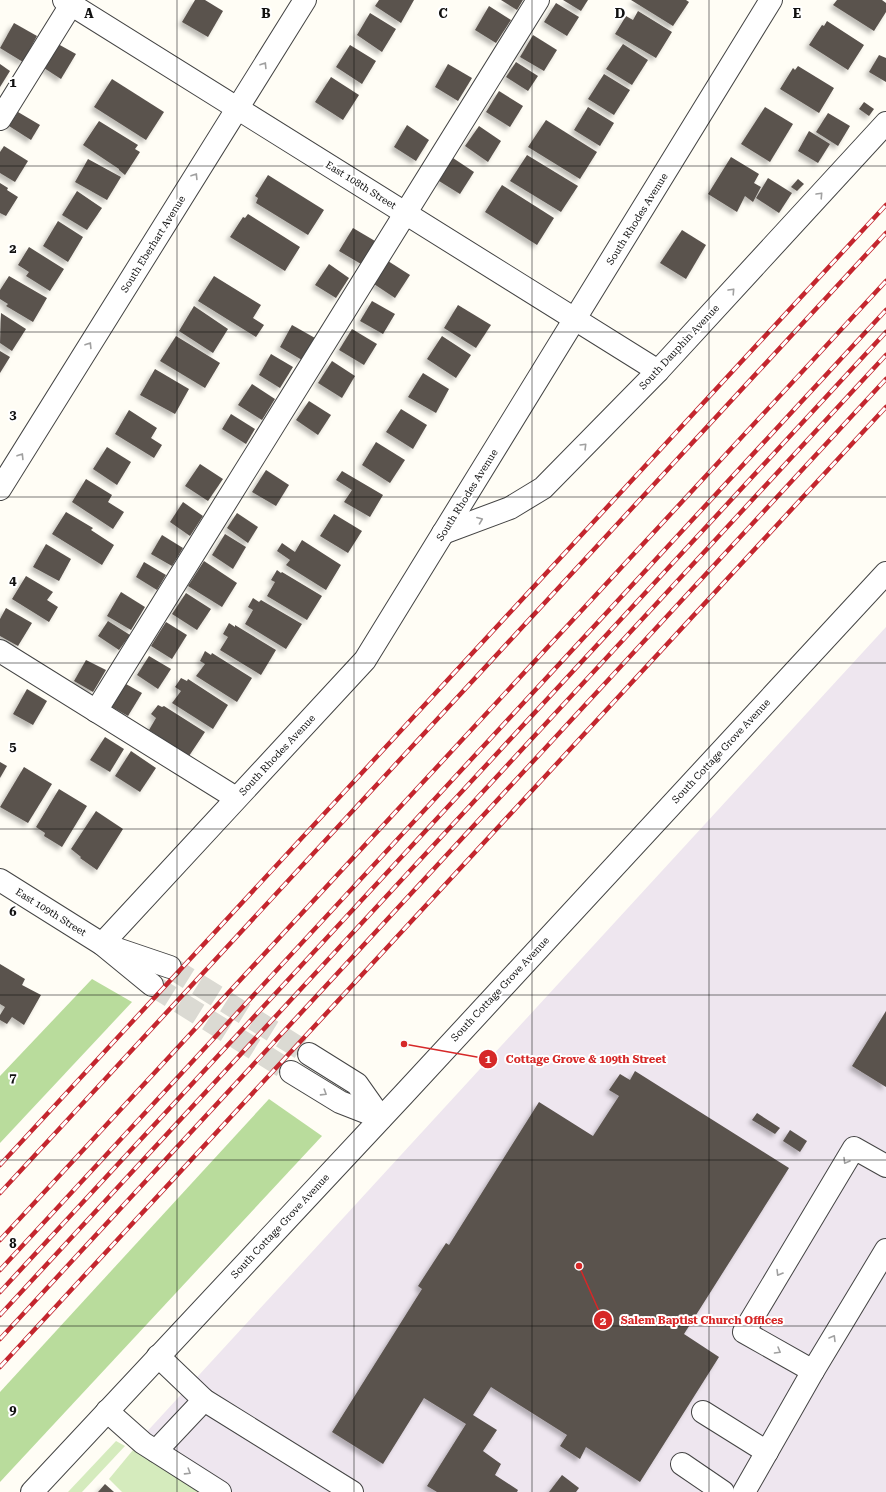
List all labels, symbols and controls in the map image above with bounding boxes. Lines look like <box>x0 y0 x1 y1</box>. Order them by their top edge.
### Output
text: A <box>84 6 94 21</box>
text: B <box>261 6 271 21</box>
text: C <box>438 6 448 21</box>
text: D <box>615 6 625 21</box>
text: E <box>793 6 801 21</box>
one-way arrow <box>259 62 267 69</box>
text: 1 <box>9 75 17 90</box>
street label: East 108th Street <box>324 159 399 211</box>
street label: South Rhodes Avenue <box>604 171 670 267</box>
one-way arrow <box>191 173 198 180</box>
one-way arrow <box>815 192 822 200</box>
street label: South Eberhart Avenue <box>119 193 188 294</box>
text: 2 <box>9 241 17 256</box>
one-way arrow <box>727 288 734 295</box>
street label: South Dauphin Avenue <box>637 302 722 392</box>
one-way arrow <box>85 342 92 349</box>
text: 3 <box>9 407 17 422</box>
one-way arrow <box>579 443 587 451</box>
street label: South Rhodes Avenue <box>434 447 500 543</box>
one-way arrow <box>16 453 23 460</box>
one-way arrow <box>476 516 483 524</box>
text: 4 <box>9 573 17 588</box>
street label: South Cottage Grove Avenue <box>670 696 773 805</box>
street label: South Rhodes Avenue <box>237 712 318 798</box>
text: 5 <box>9 739 17 754</box>
street label: East 109th Street <box>14 886 89 938</box>
text: 6 <box>9 904 17 919</box>
street label: South Cottage Grove Avenue <box>449 934 552 1043</box>
callout: Cottage Grove & 109th Street <box>478 1048 674 1071</box>
text: 1 <box>485 1052 492 1066</box>
text: Cottage Grove & 109th Street <box>506 1053 667 1066</box>
text: 7 <box>9 1070 17 1085</box>
one-way arrow <box>320 1088 327 1095</box>
one-way arrow <box>843 1157 850 1164</box>
street label: South Cottage Grove Avenue <box>229 1171 332 1280</box>
text: 8 <box>9 1236 17 1251</box>
one-way arrow <box>777 1269 784 1276</box>
callout: Salem Baptist Church Offices <box>593 1309 791 1332</box>
text: 2 <box>600 1314 607 1328</box>
text: Salem Baptist Church Offices <box>621 1314 783 1327</box>
one-way arrow <box>829 1335 836 1342</box>
one-way arrow <box>774 1347 781 1354</box>
text: 9 <box>9 1402 17 1417</box>
one-way arrow <box>184 1467 191 1474</box>

